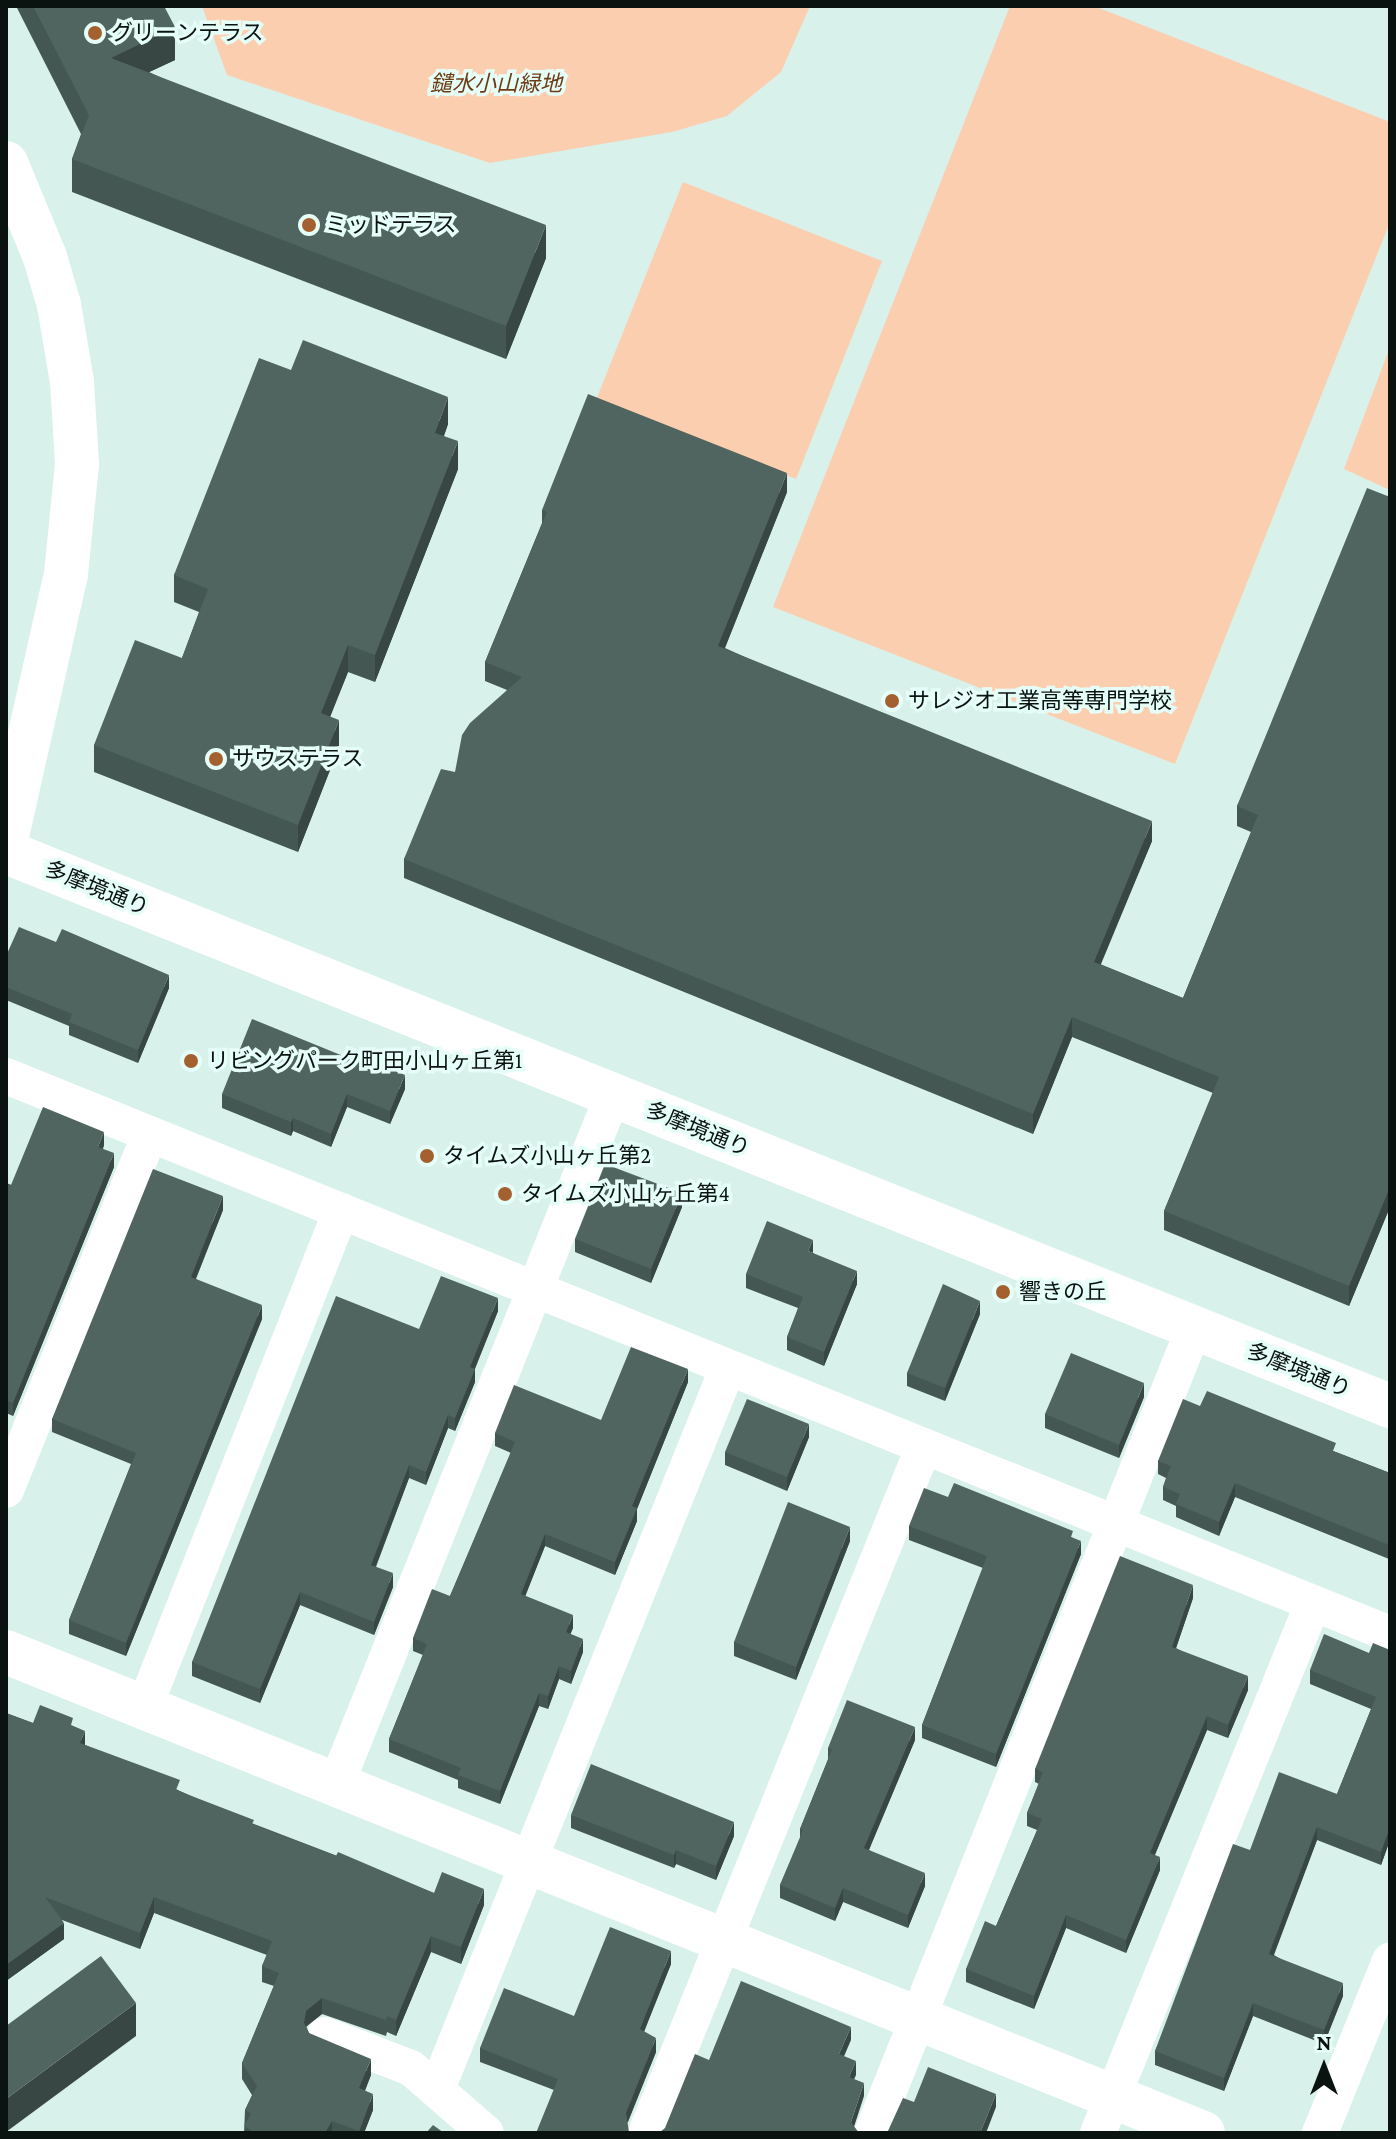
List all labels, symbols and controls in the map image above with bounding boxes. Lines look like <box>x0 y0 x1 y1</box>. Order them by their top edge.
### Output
place label: グリーンテラス <box>111 20 265 46</box>
marker: グリーンテラス <box>86 24 104 42</box>
park label: 鑓水小山緑地 <box>430 71 562 97</box>
place label: ミッドテラス <box>325 212 457 238</box>
marker: ミッドテラス <box>300 216 318 234</box>
place label: サレジオ工業高等専門学校 <box>908 688 1172 714</box>
marker: サレジオ工業高等専門学校 <box>883 692 901 710</box>
place label: サウステラス <box>232 746 364 772</box>
marker: サウステラス <box>207 750 225 768</box>
street label: 多摩境通り <box>41 855 153 921</box>
place label: リビングパーク町田小山ヶ丘第1 <box>207 1048 522 1074</box>
marker: リビングパーク町田小山ヶ丘第1 <box>182 1052 200 1070</box>
street label: 多摩境通り <box>642 1096 754 1162</box>
place label: タイムズ小山ヶ丘第2 <box>443 1143 651 1169</box>
marker: タイムズ小山ヶ丘第2 <box>418 1147 436 1165</box>
place label: タイムズ小山ヶ丘第4 <box>521 1181 730 1207</box>
marker: タイムズ小山ヶ丘第4 <box>496 1185 514 1203</box>
place label: 響きの丘 <box>1019 1279 1107 1305</box>
marker: 響きの丘 <box>994 1283 1012 1301</box>
street label: 多摩境通り <box>1243 1337 1355 1403</box>
north arrow <box>1284 2027 1364 2107</box>
text: N <box>1317 2030 1332 2055</box>

